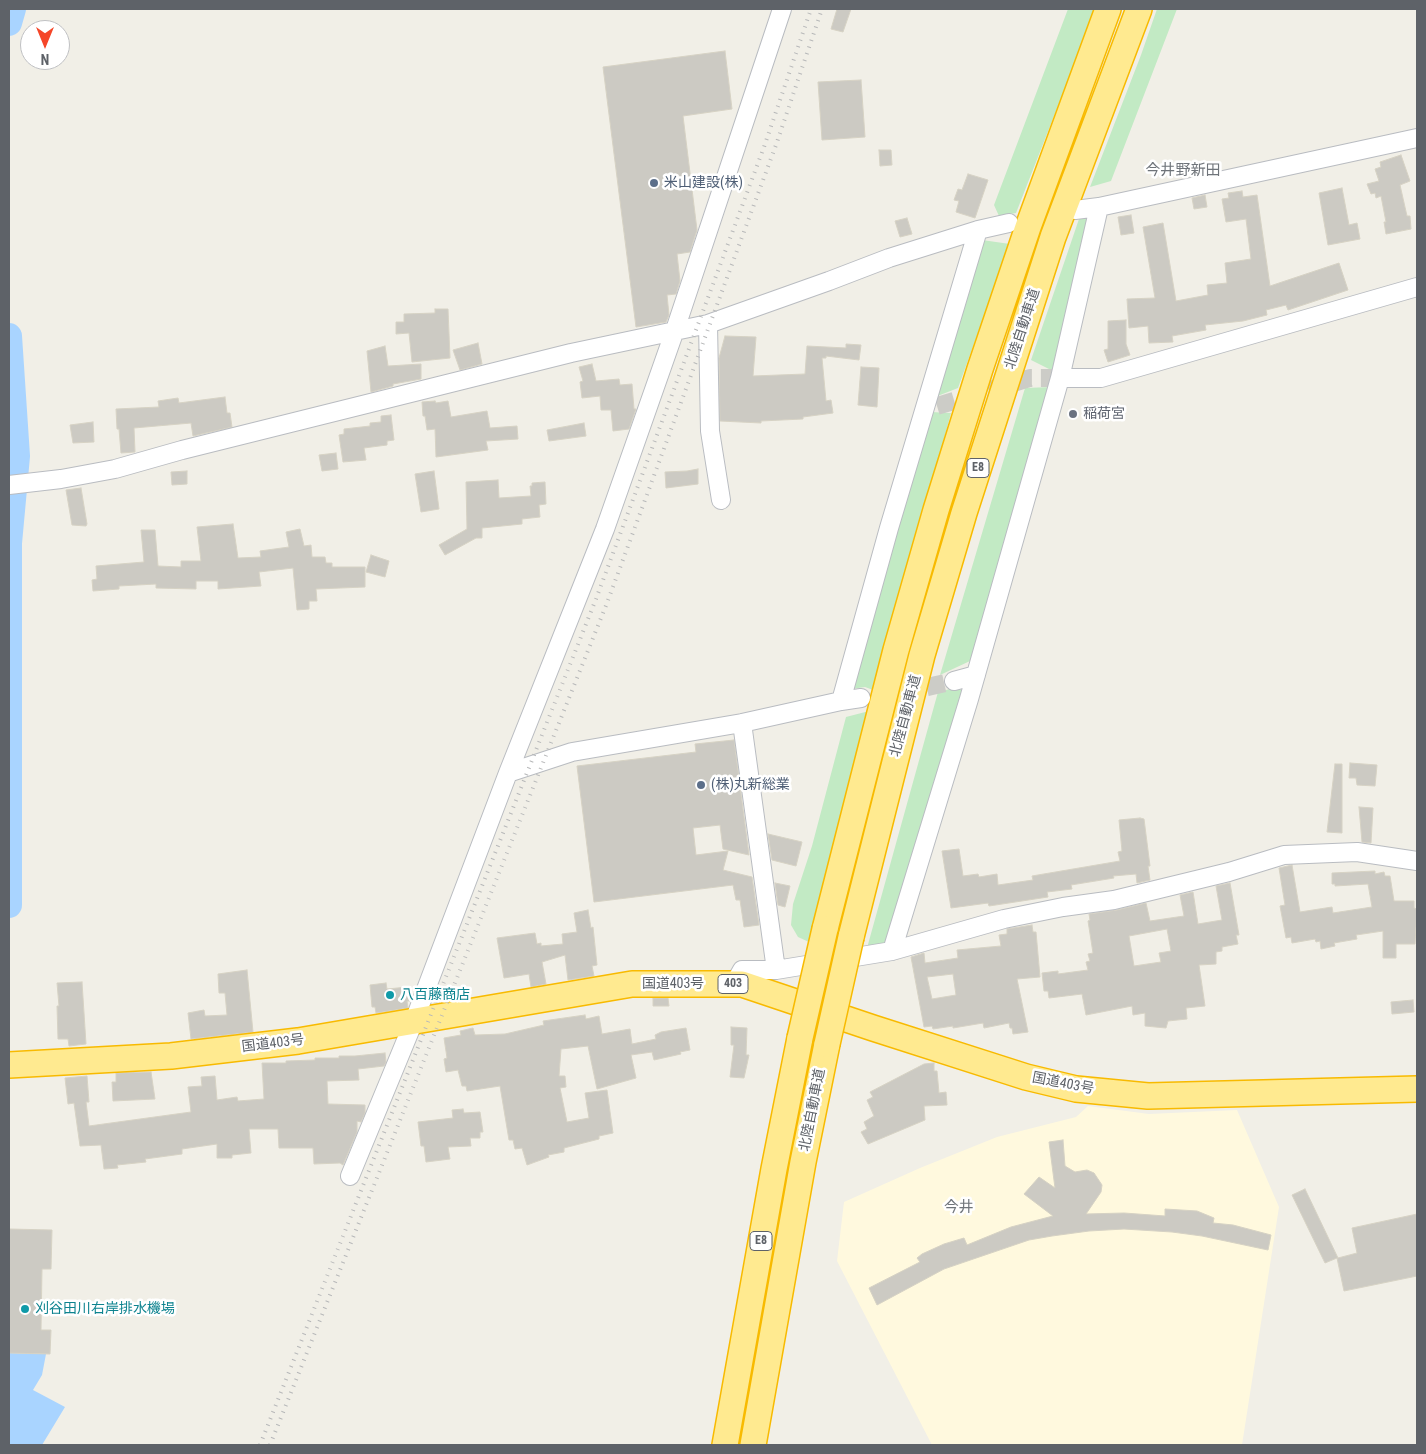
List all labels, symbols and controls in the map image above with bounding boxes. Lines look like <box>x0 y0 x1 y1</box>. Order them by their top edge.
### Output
north arrow <box>20 20 70 70</box>
text: N <box>41 51 49 67</box>
district label: 今井野新田 <box>1146 162 1220 180</box>
place label: 米山建設(株) <box>664 175 743 191</box>
marker: 米山建設(株) <box>648 177 660 189</box>
street label: 北陸自動車道 <box>1002 286 1044 372</box>
place label: 稲荷宮 <box>1083 406 1125 422</box>
marker: 稲荷宮 <box>1067 408 1079 420</box>
road number: E8 <box>967 458 989 478</box>
street label: 北陸自動車道 <box>887 673 925 759</box>
place label: (株)丸新総業 <box>711 777 790 793</box>
marker: (株)丸新総業 <box>695 779 707 791</box>
road number: 403 <box>718 974 748 994</box>
street label: 国道403号 <box>642 976 704 992</box>
place label: 八百藤商店 <box>400 987 470 1003</box>
marker: 八百藤商店 <box>384 989 396 1001</box>
street label: 国道403号 <box>241 1032 305 1056</box>
street label: 北陸自動車道 <box>797 1067 829 1153</box>
street label: 国道403号 <box>1031 1070 1095 1098</box>
district label: 今井 <box>944 1199 974 1217</box>
road number: E8 <box>750 1232 772 1250</box>
place label: 刈谷田川右岸排水機場 <box>35 1301 175 1317</box>
marker: 刈谷田川右岸排水機場 <box>19 1303 31 1315</box>

